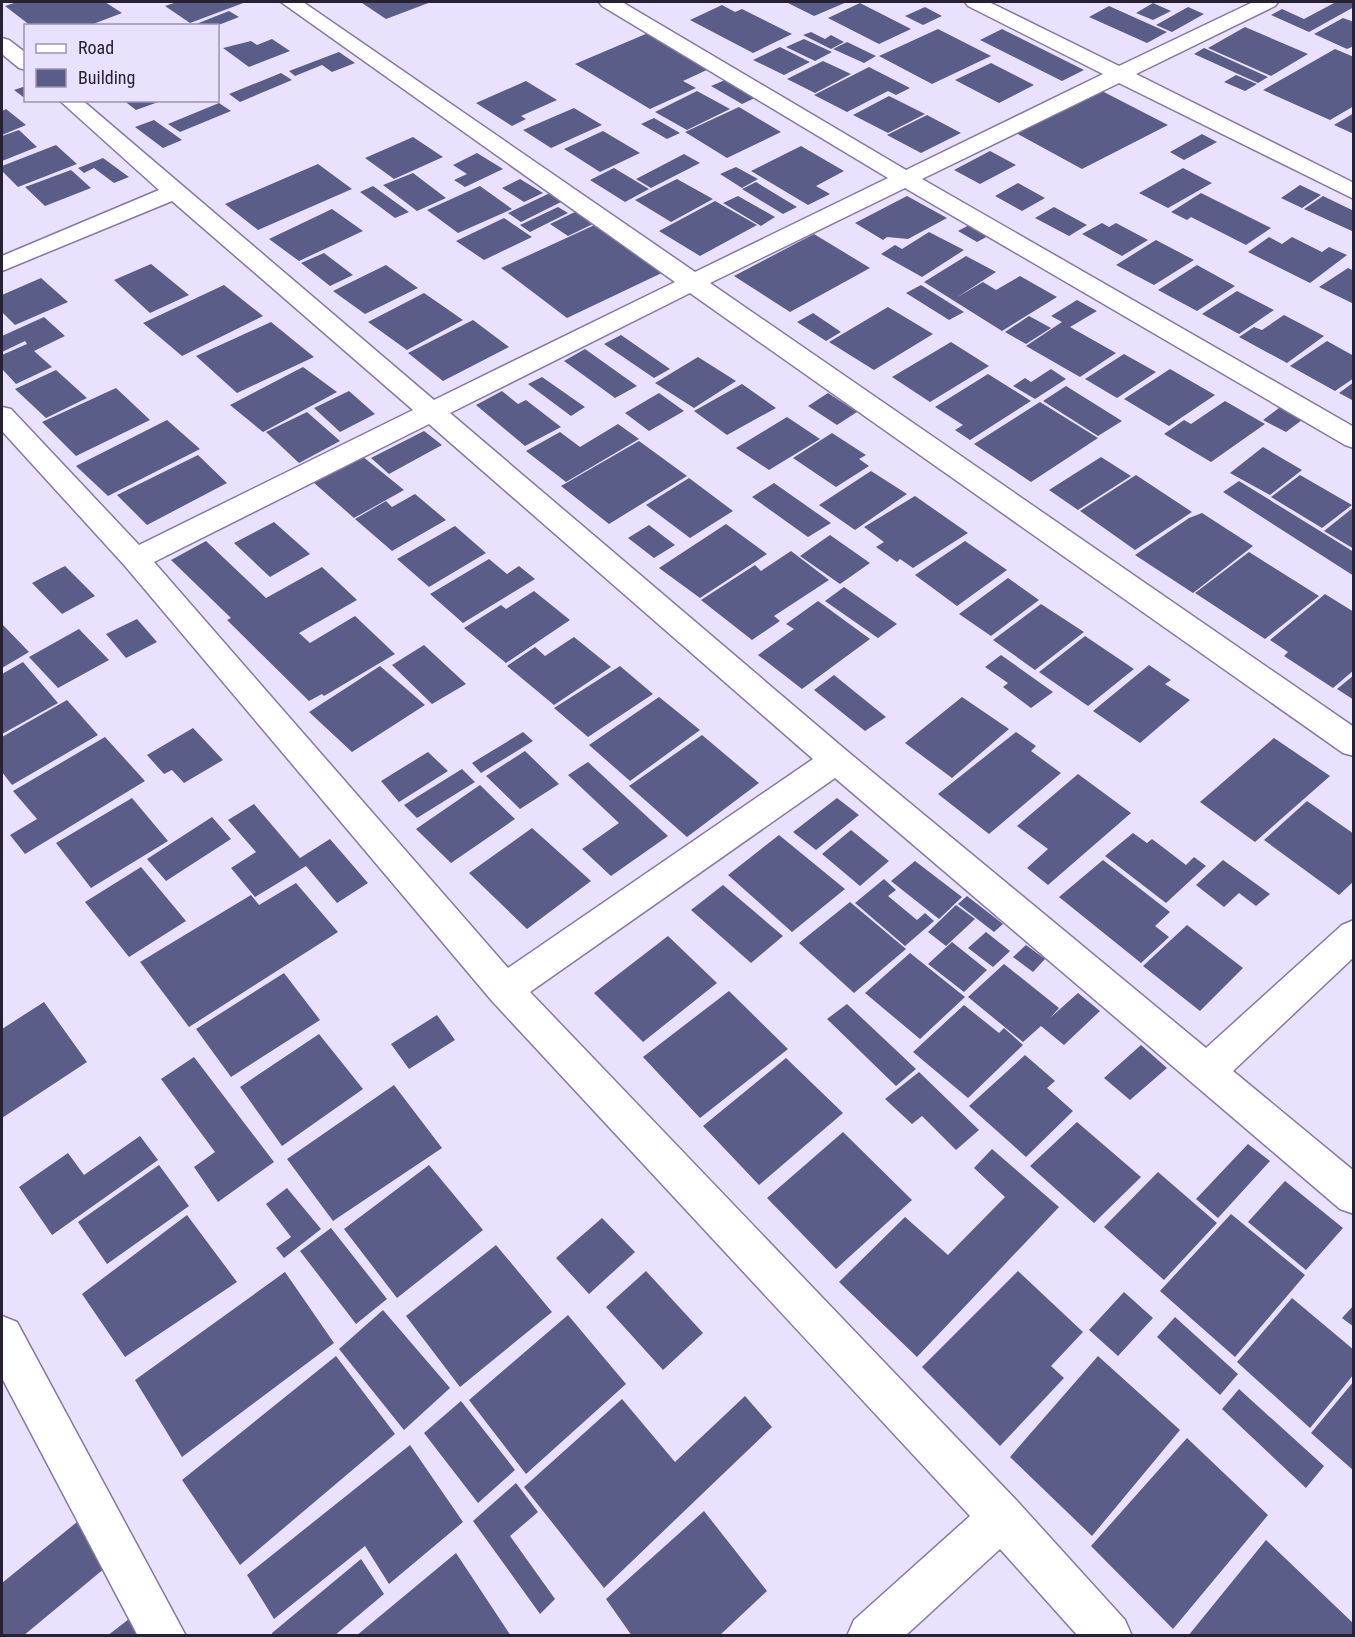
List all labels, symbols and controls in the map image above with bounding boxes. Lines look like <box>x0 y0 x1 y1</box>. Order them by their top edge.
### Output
legend <box>24 24 219 102</box>
text: Road <box>78 37 114 58</box>
text: Building <box>78 67 135 88</box>

